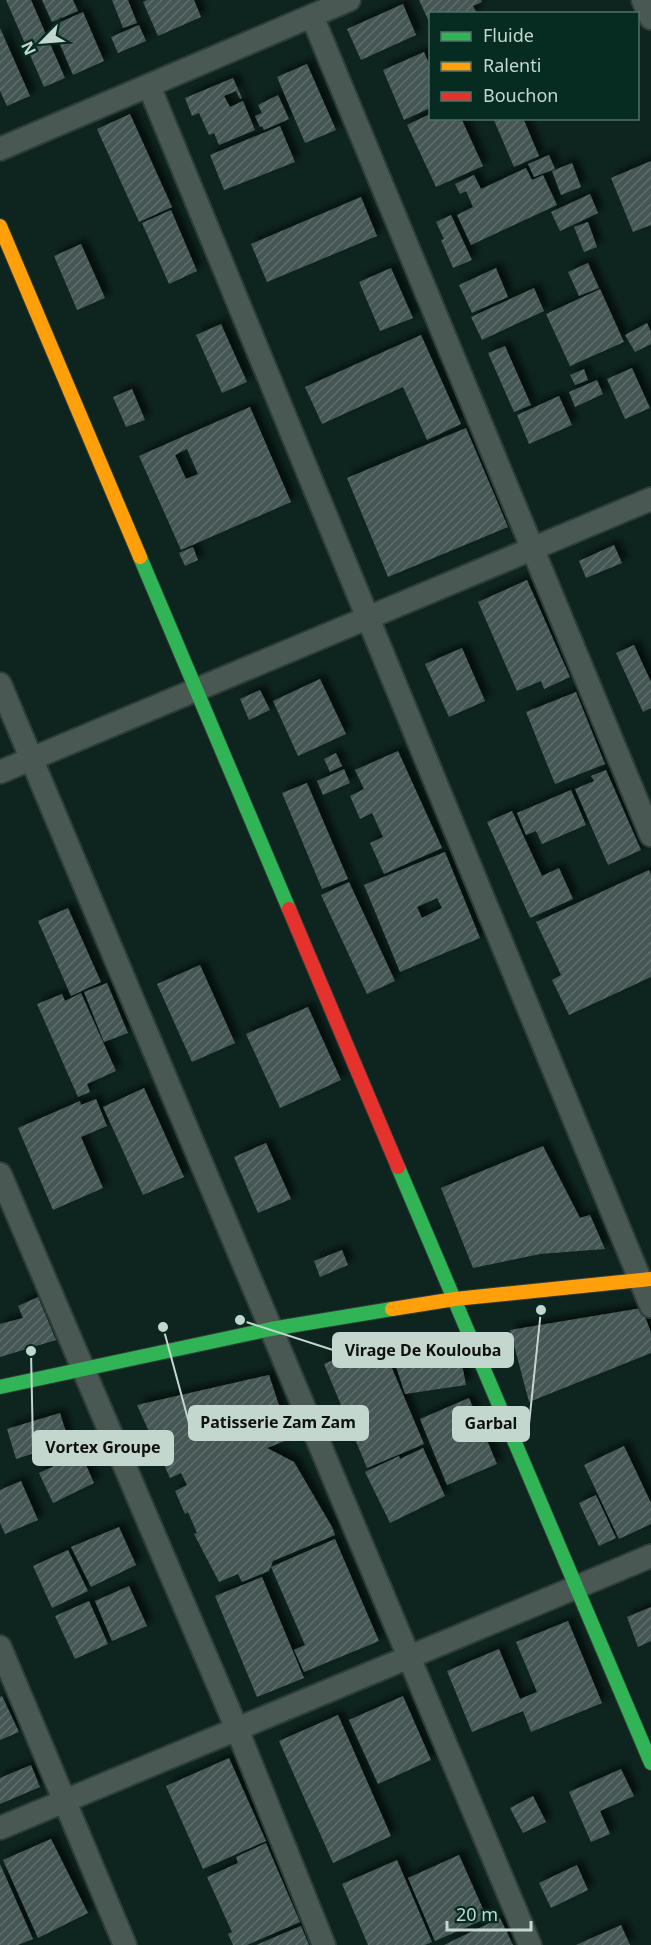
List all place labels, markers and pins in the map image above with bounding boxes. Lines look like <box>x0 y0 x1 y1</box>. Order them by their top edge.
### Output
callout: Virage De Koulouba <box>333 1333 513 1367</box>
callout: Patisserie Zam Zam <box>189 1406 368 1440</box>
callout: Garbal <box>453 1407 529 1441</box>
callout: Vortex Groupe <box>33 1431 173 1465</box>

